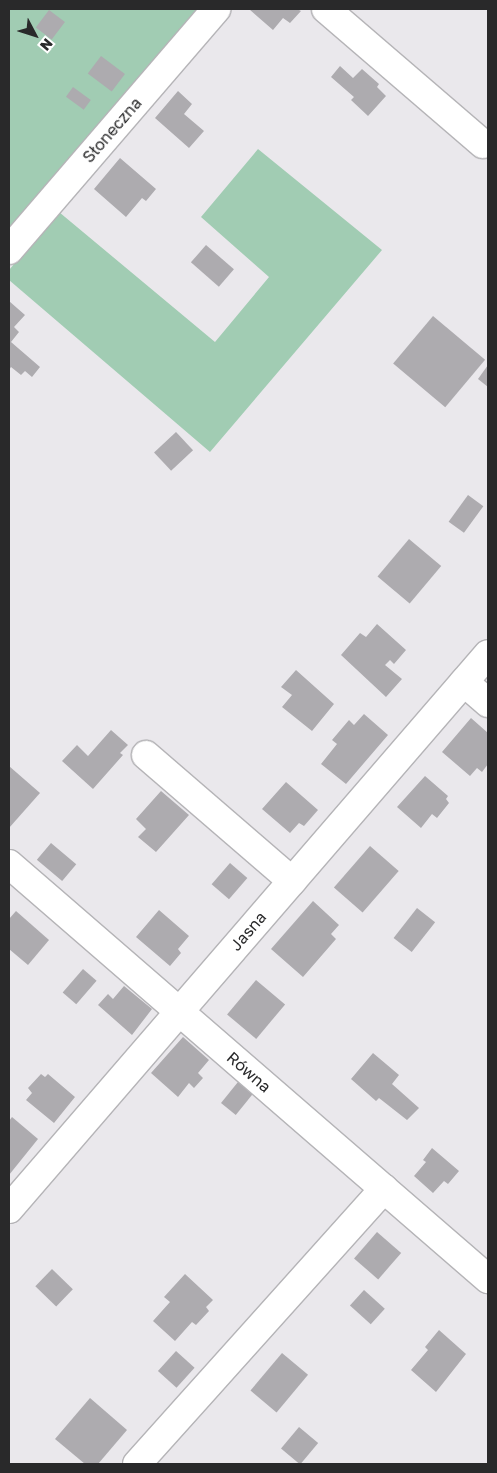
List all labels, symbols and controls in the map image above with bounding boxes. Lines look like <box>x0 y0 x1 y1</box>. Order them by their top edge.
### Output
north arrow <box>10 10 60 60</box>
text: N <box>37 35 57 54</box>
street label: Słoneczna <box>79 94 145 166</box>
street label: Jasna <box>226 908 270 954</box>
street label: Równa <box>223 1048 275 1096</box>

